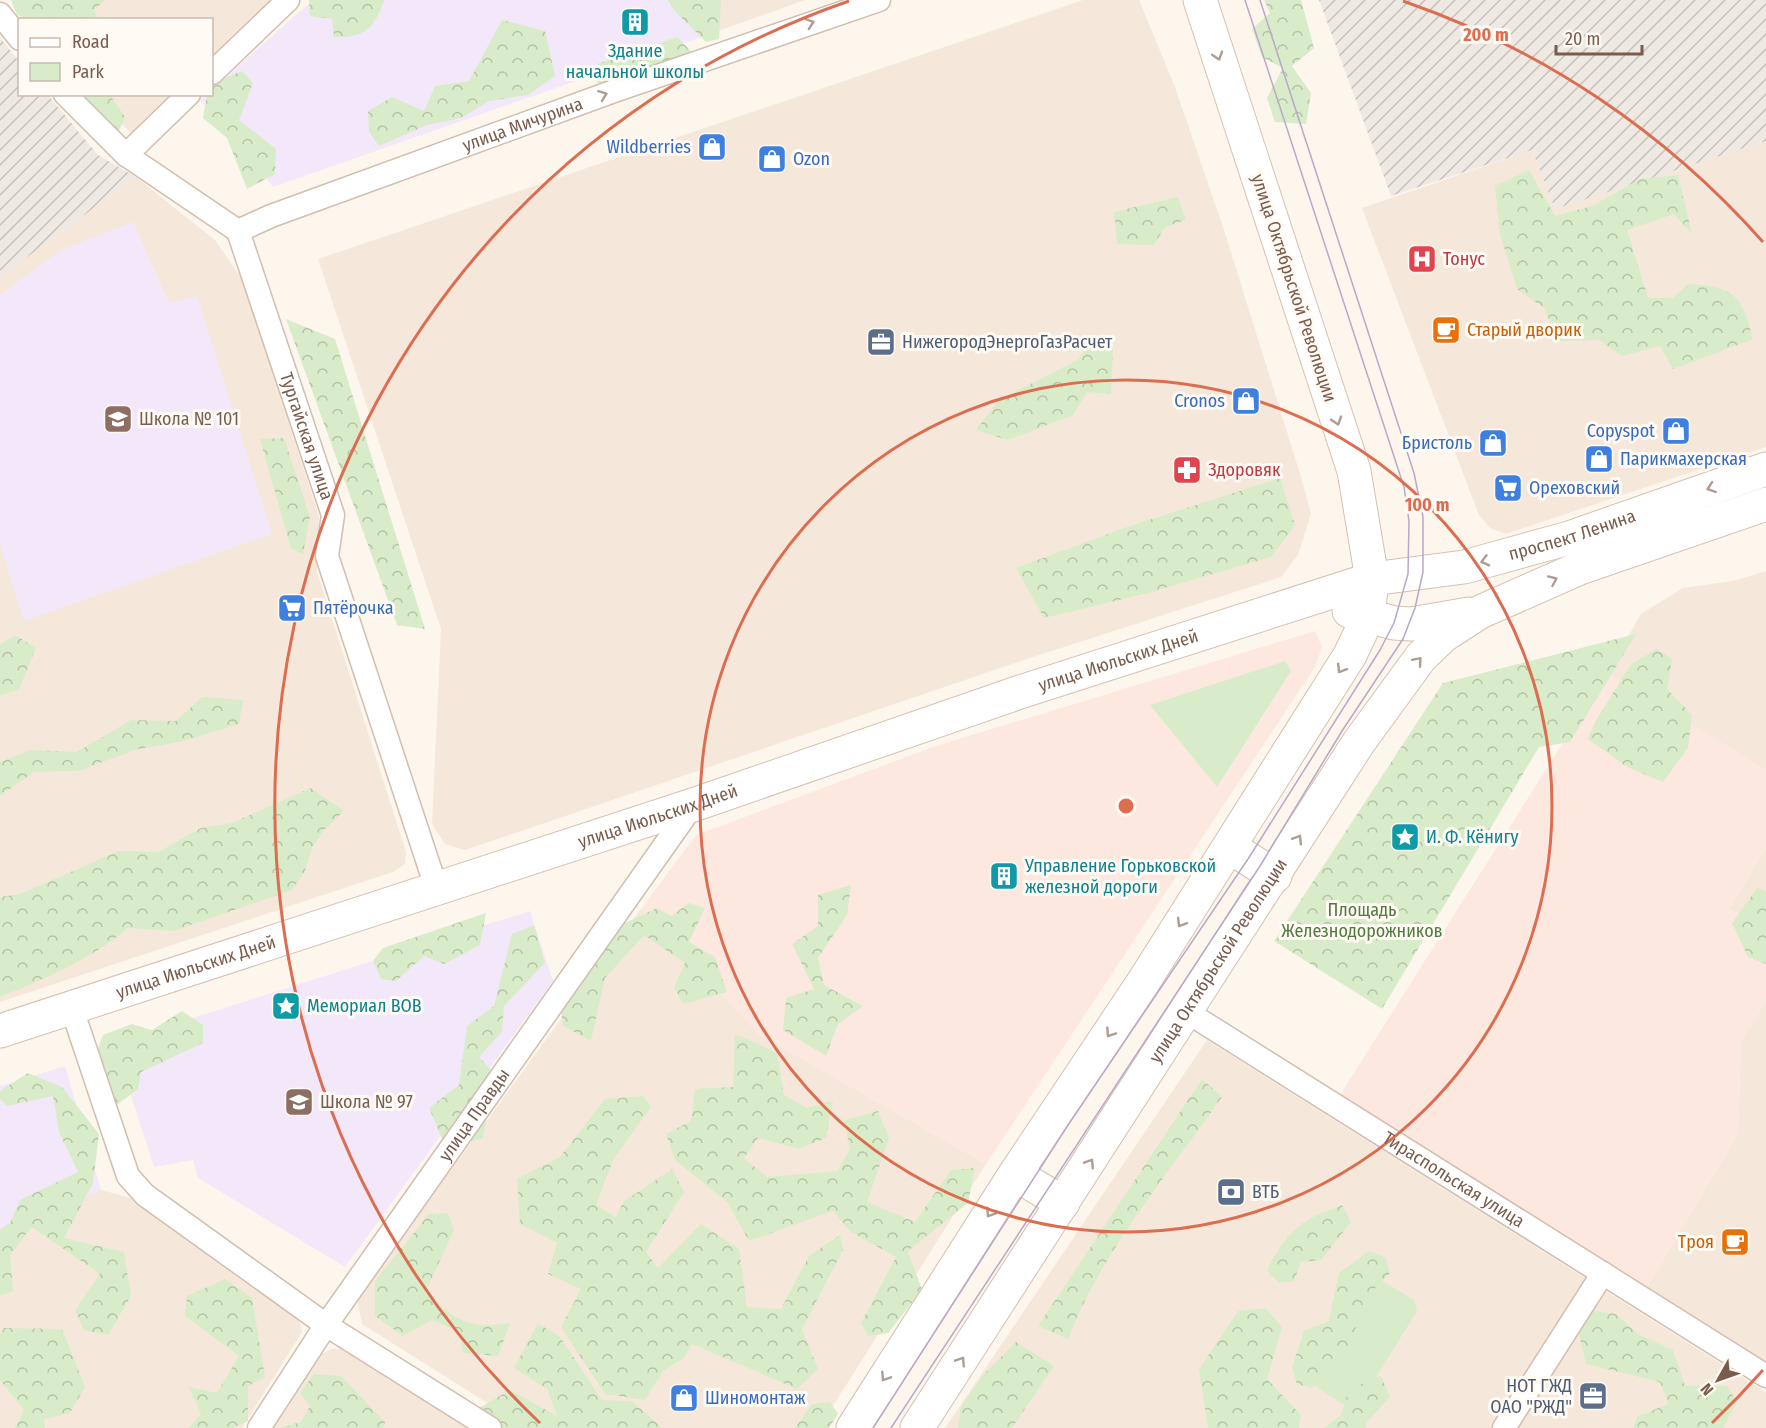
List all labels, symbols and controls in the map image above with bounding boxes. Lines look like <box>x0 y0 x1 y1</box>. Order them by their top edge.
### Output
building icon: Здание начальной школы <box>619 6 651 38</box>
legend <box>18 18 213 96</box>
one-way arrow <box>804 18 815 31</box>
scale bar <box>1556 18 1642 56</box>
text: 200 m <box>1462 24 1509 46</box>
text: 20 m <box>1565 28 1600 50</box>
text: Road <box>72 31 109 53</box>
place label: Здание начальной школы <box>566 40 704 83</box>
one-way arrow <box>1211 50 1224 61</box>
text: Park <box>72 61 105 83</box>
one-way arrow <box>598 89 608 102</box>
street label: улица Мичурина <box>459 92 586 156</box>
shop icon: Wildberries <box>696 131 728 163</box>
place label: Wildberries <box>607 136 691 158</box>
shop icon: Ozon <box>756 143 788 175</box>
place label: Ozon <box>793 148 830 170</box>
street label: улица Октябрьской Революции <box>1247 171 1341 405</box>
hospital icon: Тонус <box>1406 243 1438 275</box>
place label: Тонус <box>1443 248 1485 270</box>
cafe icon: Старый дворик <box>1430 314 1462 346</box>
place label: Старый дворик <box>1467 319 1582 341</box>
office icon: НижегородЭнергоГазРасчет <box>865 326 897 358</box>
place label: НижегородЭнергоГазРасчет <box>902 331 1113 353</box>
street label: Тургайская улица <box>275 370 338 503</box>
shop icon: Cronos <box>1230 385 1262 417</box>
place label: Cronos <box>1174 390 1225 412</box>
school or university icon: Школа № 101 <box>102 403 134 435</box>
place label: Школа № 101 <box>139 408 239 430</box>
one-way arrow <box>1330 415 1343 426</box>
shop icon: Copyspot <box>1660 415 1692 447</box>
place label: Copyspot <box>1587 420 1655 442</box>
shop icon: Бристоль <box>1477 427 1509 459</box>
place label: Бристоль <box>1402 432 1472 454</box>
shop icon: Парикмахерская <box>1583 443 1615 475</box>
place label: Парикмахерская <box>1620 448 1747 470</box>
pharmacy icon: Здоровяк <box>1171 454 1203 486</box>
place label: Здоровяк <box>1208 459 1281 481</box>
supermarket icon: Ореховский <box>1492 472 1524 504</box>
place label: Ореховский <box>1529 477 1620 499</box>
one-way arrow <box>1706 480 1717 493</box>
text: 100 m <box>1405 494 1449 516</box>
street label: проспект Ленина <box>1506 505 1639 565</box>
one-way arrow <box>1481 554 1491 566</box>
one-way arrow <box>1547 575 1558 587</box>
supermarket icon: Пятёрочка <box>276 592 308 624</box>
place label: Пятёрочка <box>313 597 394 619</box>
street label: улица Июльских Дней <box>1035 625 1201 696</box>
one-way arrow <box>1411 657 1422 668</box>
one-way arrow <box>1337 663 1349 673</box>
street label: улица Июльских Дней <box>575 779 740 853</box>
centre of rings <box>1116 796 1136 816</box>
place icon: И. Ф. Кёнигу <box>1389 821 1421 853</box>
place label: И. Ф. Кёнигу <box>1426 826 1518 848</box>
one-way arrow <box>1291 835 1303 845</box>
street label: улица Октябрьской Революции <box>1144 854 1292 1067</box>
place label: Управление Горьковской железной дороги <box>1024 855 1216 898</box>
building icon: Управление Горьковской железной дороги <box>988 860 1020 892</box>
park label: Площадь Железнодорожников <box>1281 899 1443 942</box>
one-way arrow <box>1177 917 1189 927</box>
street label: улица Июльских Дней <box>113 931 278 1003</box>
place icon: Мемориал ВОВ <box>270 990 302 1022</box>
place label: Мемориал ВОВ <box>307 995 422 1017</box>
one-way arrow <box>1105 1027 1117 1037</box>
street label: улица Правды <box>434 1064 515 1166</box>
school or university icon: Школа № 97 <box>283 1086 315 1118</box>
place label: Школа № 97 <box>320 1091 413 1113</box>
street label: Тираспольская улица <box>1379 1127 1529 1232</box>
one-way arrow <box>1082 1158 1093 1169</box>
bank icon: ВТБ <box>1215 1176 1247 1208</box>
place label: ВТБ <box>1252 1181 1279 1203</box>
one-way arrow <box>986 1207 998 1217</box>
cafe icon: Троя <box>1719 1226 1751 1258</box>
place label: Троя <box>1678 1231 1714 1253</box>
north arrow <box>1688 1350 1748 1410</box>
one-way arrow <box>953 1357 965 1367</box>
one-way arrow <box>881 1371 893 1381</box>
place label: НОТ ГЖД ОАО "РЖД" <box>1490 1375 1572 1418</box>
office icon: НОТ ГЖД ОАО "РЖД" <box>1577 1380 1609 1412</box>
text: N <box>1697 1380 1717 1399</box>
shop icon: Шиномонтаж <box>668 1382 700 1414</box>
place label: Шиномонтаж <box>705 1387 806 1409</box>

